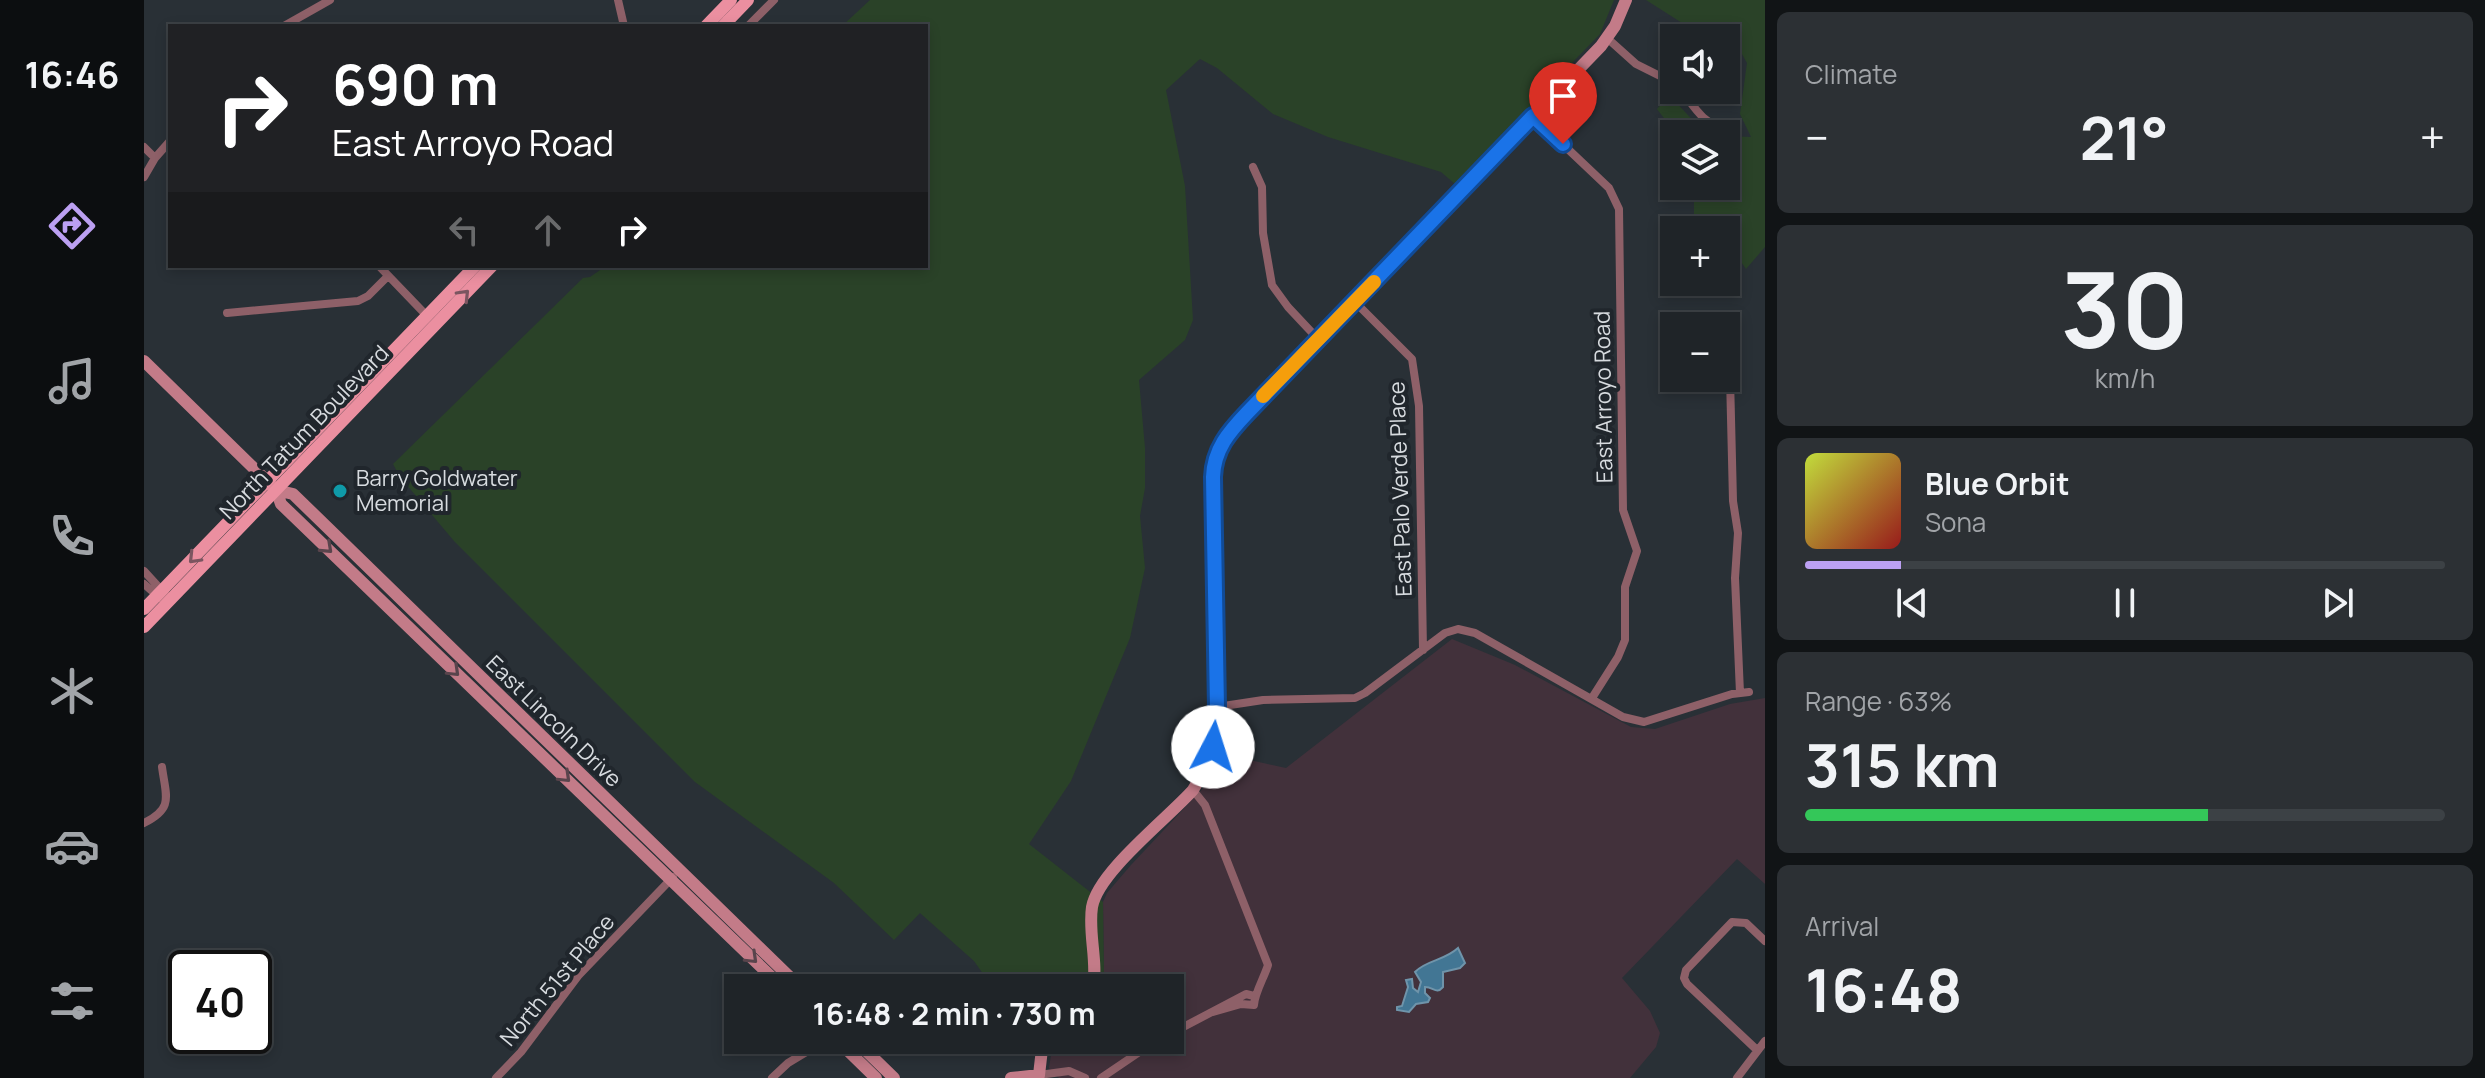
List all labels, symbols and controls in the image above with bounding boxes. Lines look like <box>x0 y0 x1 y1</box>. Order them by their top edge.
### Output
map controls <box>1660 24 1740 392</box>
button: sound <box>1660 24 1740 104</box>
text: 690 m <box>332 45 499 122</box>
text: 16:46 <box>25 50 119 99</box>
icon: right <box>200 56 304 160</box>
text: Climate <box>1805 56 1897 92</box>
pin <box>1529 62 1597 144</box>
icon: arrive <box>1541 74 1585 118</box>
text: 21° <box>2080 96 2169 178</box>
text: − <box>1805 107 1829 167</box>
text: + <box>2420 107 2445 167</box>
text: East Arroyo Road <box>332 118 614 167</box>
button: layers <box>1660 120 1740 200</box>
icon: directions <box>44 198 100 254</box>
icon: left <box>442 208 486 252</box>
icon: ahead <box>526 208 570 252</box>
icon: right <box>610 208 654 252</box>
button: + <box>1660 216 1740 296</box>
text: 30 <box>2061 237 2189 379</box>
one-way arrow <box>455 290 470 304</box>
street label: East Arroyo Road <box>1586 311 1620 483</box>
button: − <box>1660 312 1740 392</box>
street label: North Tatum Boulevard <box>213 338 395 526</box>
icon: music <box>44 353 100 409</box>
text: km/h <box>2095 360 2155 396</box>
street label: East Palo Verde Place <box>1381 381 1419 597</box>
place label: Barry Goldwater Memorial <box>356 463 518 518</box>
text: Blue Orbit <box>1925 463 2070 504</box>
marker: Barry Goldwater Memorial <box>331 482 349 500</box>
text: Sona <box>1925 504 1986 540</box>
icon: phone <box>44 508 100 564</box>
one-way arrow <box>317 539 332 553</box>
one-way arrow <box>188 549 203 563</box>
icon: previous <box>1890 581 1934 625</box>
icon: pause <box>2103 581 2147 625</box>
icon: next <box>2316 581 2360 625</box>
street label: East Lincoln Drive <box>480 648 628 794</box>
one-way arrow <box>445 662 459 676</box>
icon: climate <box>44 663 100 719</box>
text: Range · 63% <box>1805 683 1952 719</box>
position arrow <box>1171 705 1255 789</box>
text: 315 km <box>1805 723 2000 805</box>
one-way arrow <box>555 768 570 782</box>
icon: car <box>44 818 100 874</box>
street label: North 51st Place <box>493 908 621 1052</box>
text: Arrival <box>1805 908 1879 944</box>
one-way arrow <box>743 948 757 963</box>
text: 16:48 <box>1805 948 1962 1030</box>
speed limit sign: 40 <box>168 950 272 1054</box>
icon: filters <box>44 973 100 1029</box>
text: 16:48 · 2 min · 730 m <box>813 993 1095 1034</box>

